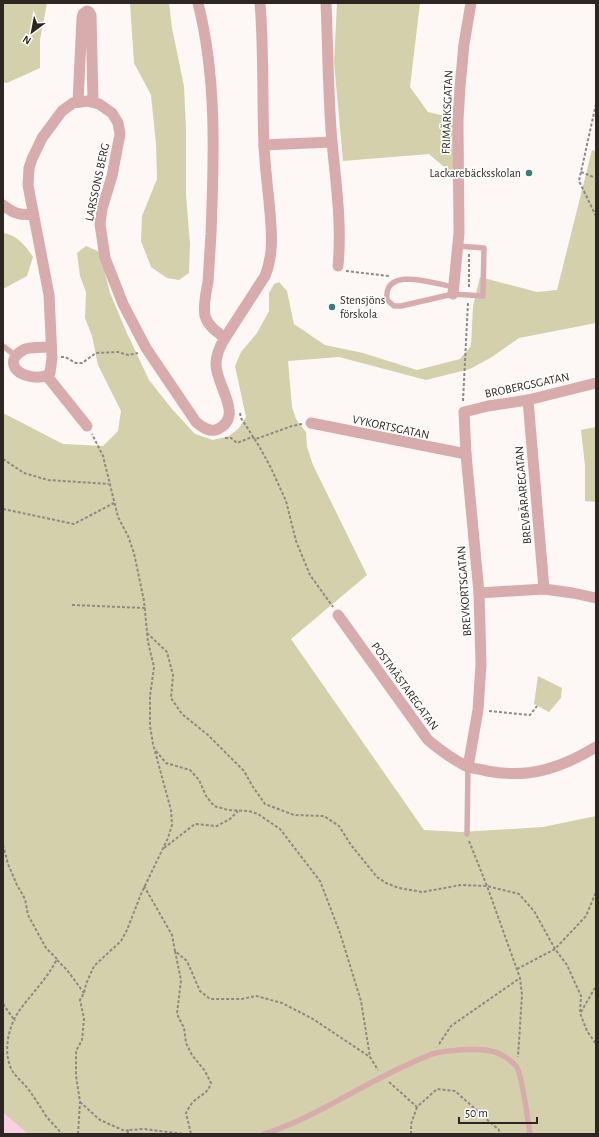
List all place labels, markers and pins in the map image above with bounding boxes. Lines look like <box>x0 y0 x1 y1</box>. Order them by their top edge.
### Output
place label: Lackarebäcksskolan <box>429 167 521 179</box>
marker: Lackarebäcksskolan <box>524 168 534 178</box>
place label: Stensjöns förskola <box>340 294 385 320</box>
marker: Stensjöns förskola <box>327 302 337 312</box>

